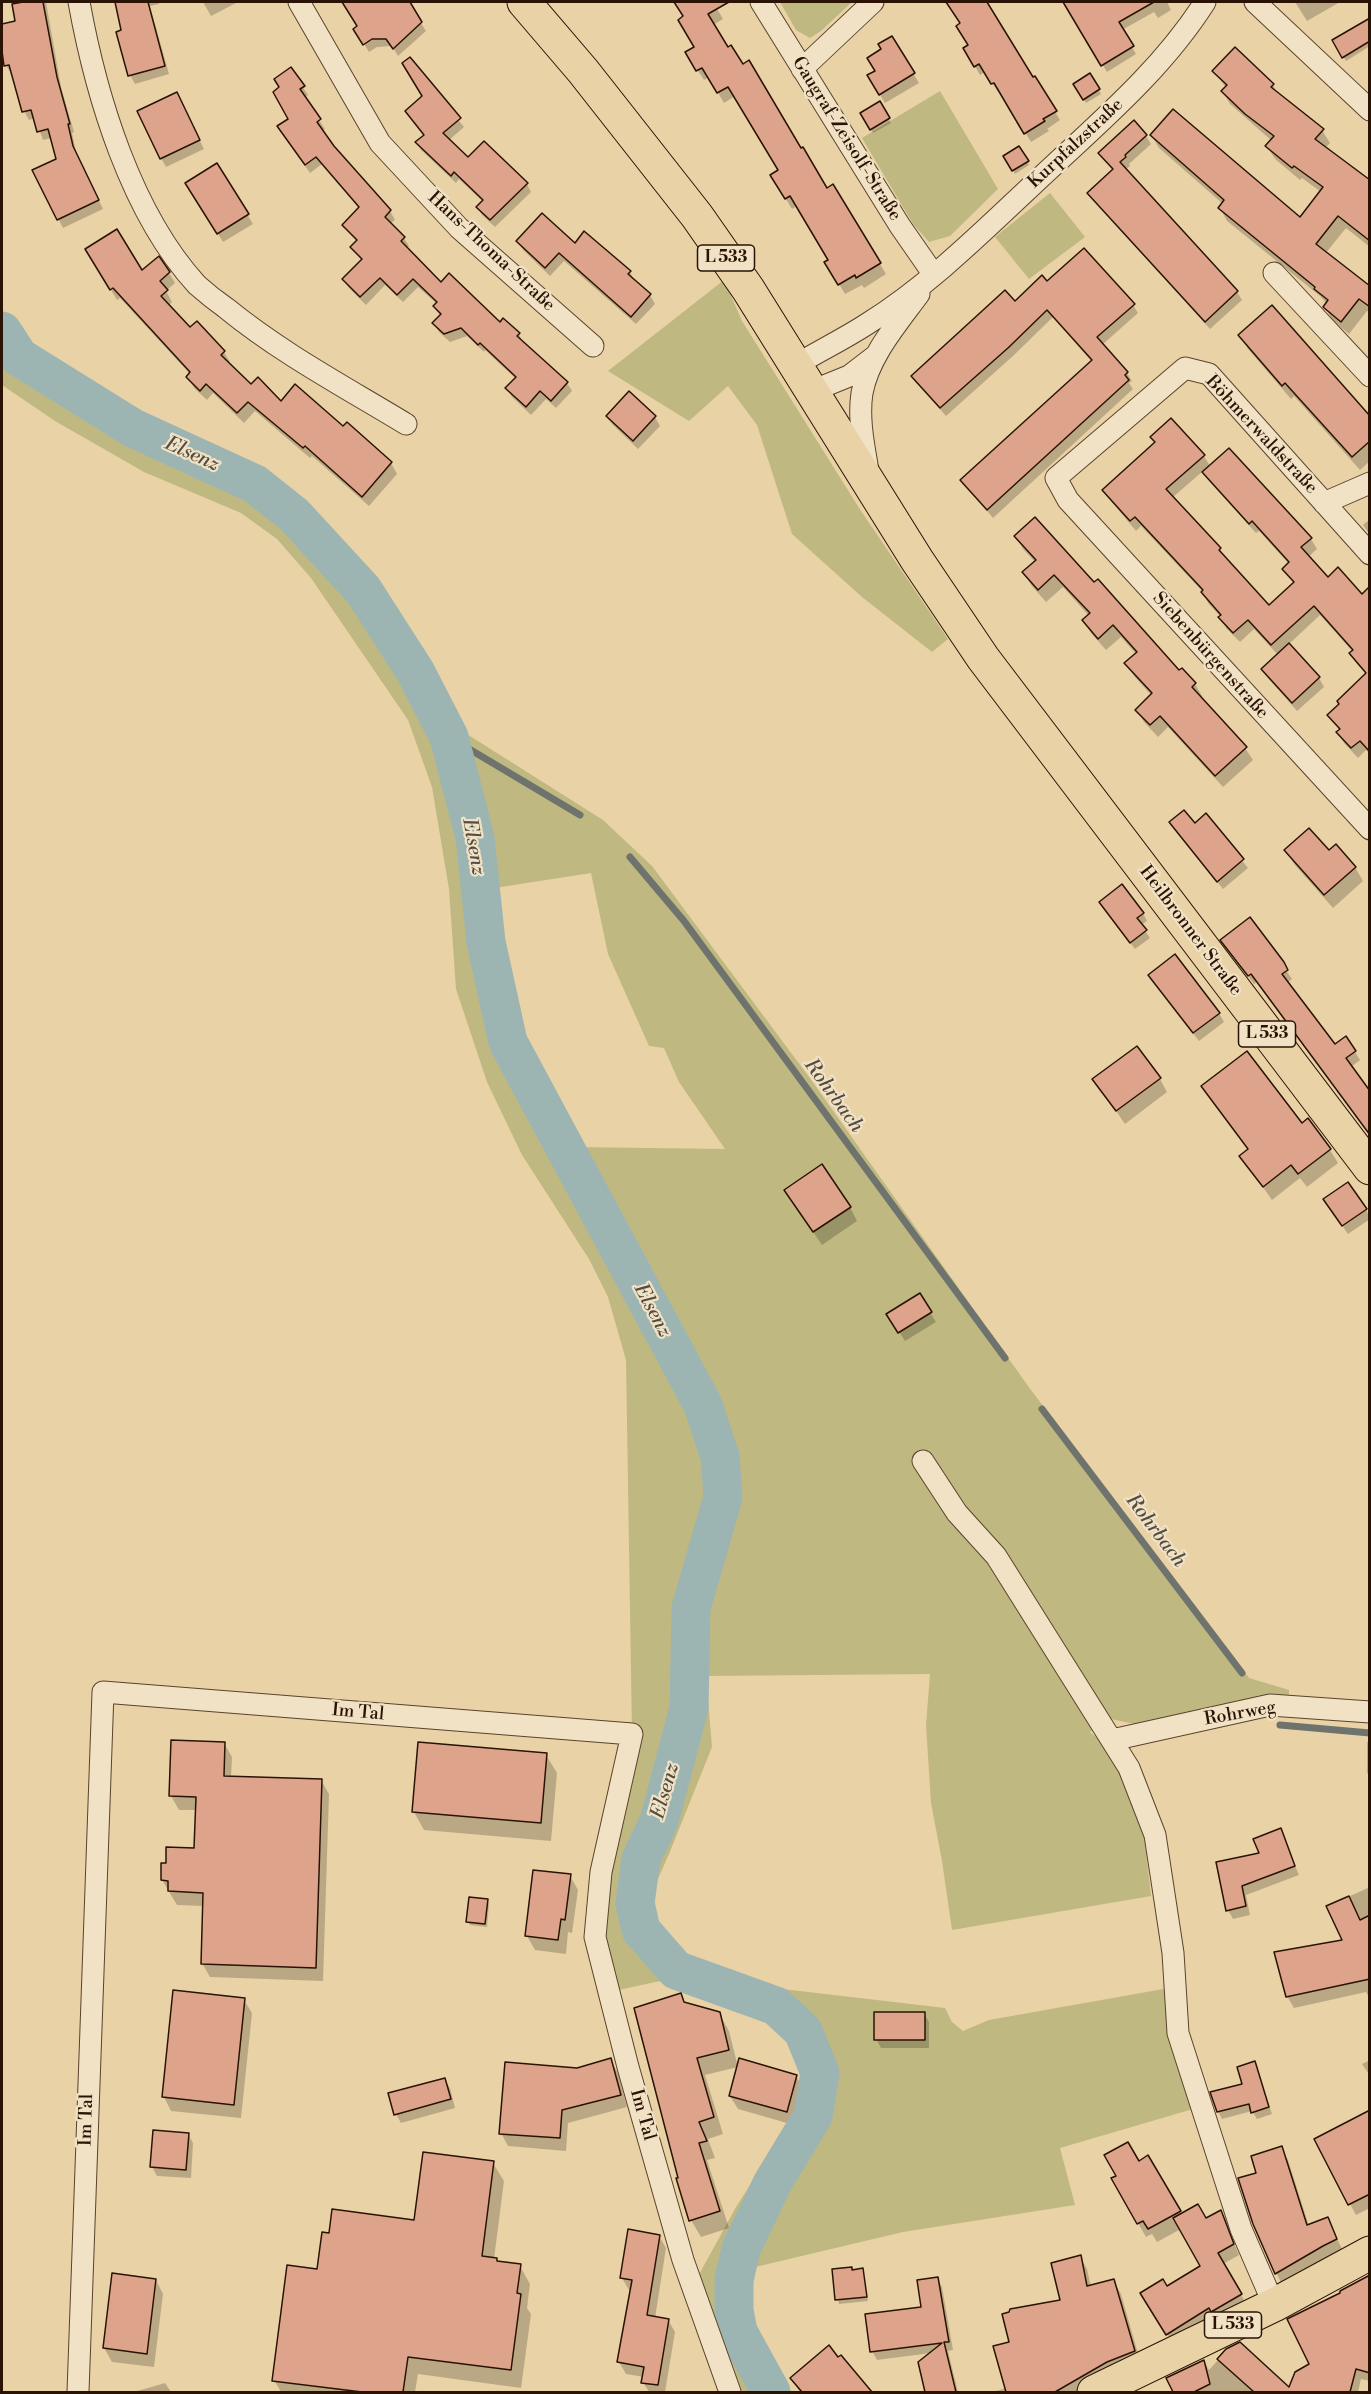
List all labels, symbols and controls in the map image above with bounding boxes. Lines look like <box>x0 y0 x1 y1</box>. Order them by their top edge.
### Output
street label: Gaugraf-Zeisolf-Straße <box>787 53 905 225</box>
street label: Kurpfalzstraße <box>1024 94 1128 194</box>
street label: Hans-Thoma-Straße <box>423 187 559 317</box>
road number: L 533 <box>698 245 754 271</box>
street label: Böhmerwaldstraße <box>1200 371 1322 499</box>
water label: Elsenz <box>161 432 223 478</box>
street label: Siebenbürgenstraße <box>1147 588 1273 724</box>
water label: Elsenz <box>456 817 490 877</box>
street label: Heilbronner Straße <box>1134 862 1246 1000</box>
road number: L 533 <box>1238 1021 1296 1047</box>
water label: Rohrbach <box>798 1054 868 1138</box>
water label: Elsenz <box>628 1280 676 1342</box>
water label: Rohrbach <box>1120 1490 1190 1572</box>
street label: Rohrweg <box>1203 1697 1277 1731</box>
street label: Im Tal <box>331 1700 385 1726</box>
water label: Elsenz <box>647 1760 685 1822</box>
street label: Im Tal <box>624 2087 660 2143</box>
street label: Im Tal <box>75 2093 99 2147</box>
road number: L 533 <box>1204 2312 1262 2338</box>

